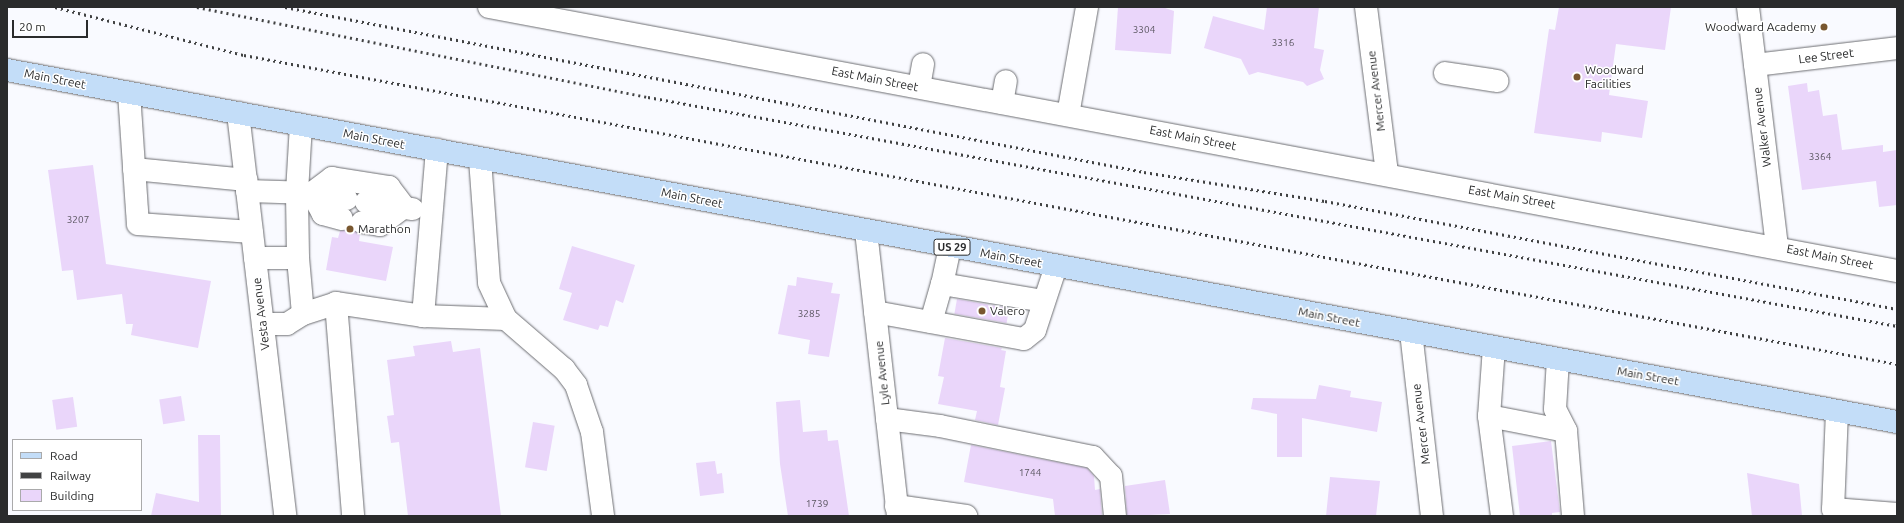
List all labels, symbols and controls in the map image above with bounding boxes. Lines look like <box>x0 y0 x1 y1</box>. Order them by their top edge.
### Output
scale bar <box>14 12 90 38</box>
text: 20 m <box>19 20 46 33</box>
place label: Woodward Academy <box>1705 20 1816 34</box>
marker: Woodward Academy <box>1819 22 1829 32</box>
house number: 3304 <box>1133 24 1155 36</box>
house number: 3316 <box>1272 37 1294 49</box>
street label: Lee Street <box>1798 45 1854 67</box>
street label: Mercer Avenue <box>1364 50 1388 132</box>
place label: Woodward Facilities <box>1585 63 1644 91</box>
street label: East Main Street <box>830 64 920 94</box>
street label: Main Street <box>23 66 87 92</box>
marker: Woodward Facilities <box>1572 72 1582 82</box>
street label: Walker Avenue <box>1750 86 1774 168</box>
street label: East Main Street <box>1148 123 1238 153</box>
street label: Main Street <box>342 126 406 152</box>
house number: 3364 <box>1809 151 1831 163</box>
street label: East Main Street <box>1467 182 1557 212</box>
street label: Main Street <box>660 185 724 211</box>
house number: 3207 <box>67 214 89 226</box>
place label: Marathon <box>358 222 411 236</box>
marker: Marathon <box>345 224 355 234</box>
road number: US 29 <box>933 238 971 256</box>
street label: East Main Street <box>1785 242 1875 272</box>
street label: Main Street <box>979 245 1043 271</box>
street label: Vesta Avenue <box>249 277 273 351</box>
place label: Valero <box>990 304 1025 318</box>
street label: Main Street <box>1297 304 1361 330</box>
marker: Valero <box>977 306 987 316</box>
house number: 3285 <box>798 308 820 320</box>
street label: Lyle Avenue <box>871 340 893 406</box>
street label: Main Street <box>1616 363 1680 389</box>
street label: Mercer Avenue <box>1409 383 1433 465</box>
legend <box>12 439 142 511</box>
text: Road <box>50 449 78 462</box>
house number: 1744 <box>1019 467 1041 479</box>
text: Railway <box>50 469 91 482</box>
text: Building <box>50 489 94 502</box>
house number: 1739 <box>806 498 828 510</box>

